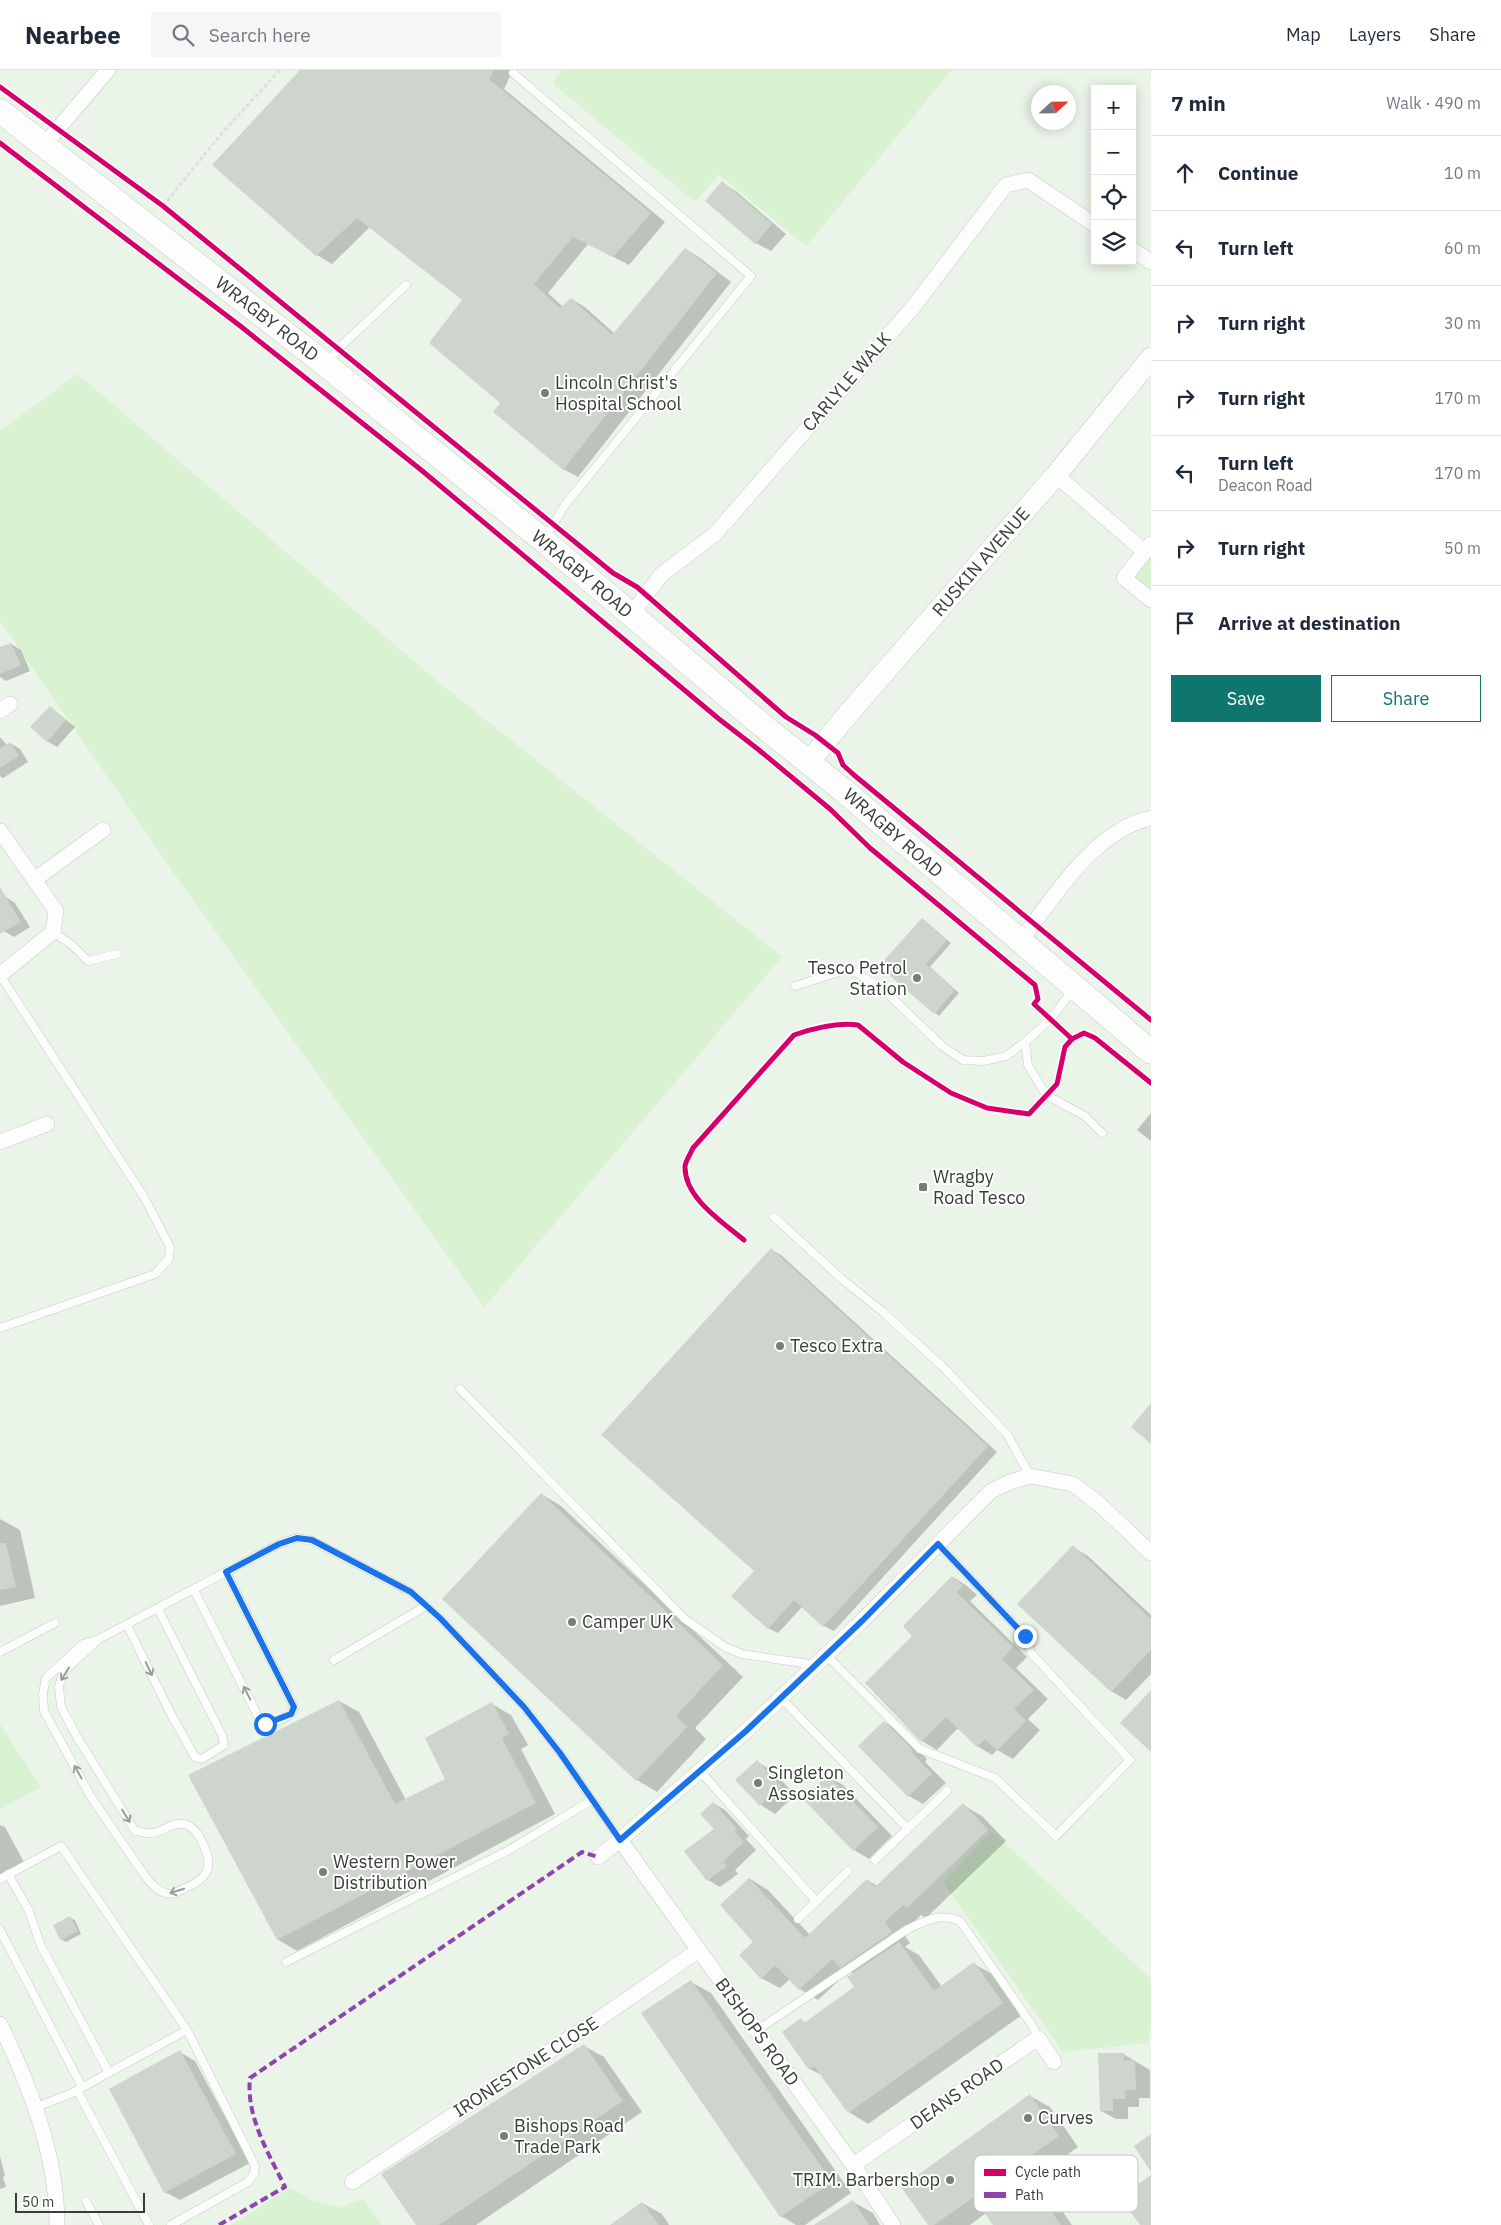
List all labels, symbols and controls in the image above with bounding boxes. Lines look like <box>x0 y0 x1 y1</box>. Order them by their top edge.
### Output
search box <box>151 12 501 57</box>
text: Nearbee <box>25 19 121 51</box>
icon: search <box>169 21 197 49</box>
text: Search here <box>209 23 311 47</box>
text: Map <box>1286 23 1321 46</box>
text: Layers <box>1349 23 1401 46</box>
text: Share <box>1429 23 1476 46</box>
north arrow <box>1031 85 1076 130</box>
map controls <box>1091 85 1136 265</box>
button: + <box>1091 85 1136 130</box>
text: 7 min <box>1171 89 1226 117</box>
text: Walk · 490 m <box>1386 93 1481 113</box>
button: − <box>1091 130 1136 175</box>
icon: ahead <box>1171 159 1199 187</box>
text: Continue <box>1218 161 1298 185</box>
text: 10 m <box>1444 163 1481 183</box>
button: locate <box>1091 175 1136 220</box>
button: layers <box>1091 220 1136 265</box>
icon: left <box>1171 234 1199 262</box>
text: Turn left <box>1218 236 1294 260</box>
text: 60 m <box>1444 238 1481 258</box>
street label: WRAGBY ROAD <box>211 271 324 366</box>
icon: right <box>1171 309 1199 337</box>
text: Turn right <box>1218 311 1305 335</box>
text: 30 m <box>1444 313 1481 333</box>
street label: CARLYLE WALK <box>797 327 896 436</box>
place label: Lincoln Christ's Hospital School <box>555 371 681 415</box>
icon: right <box>1171 384 1199 412</box>
text: Turn right <box>1218 386 1305 410</box>
marker: Lincoln Christ's Hospital School <box>539 387 551 399</box>
text: 170 m <box>1434 388 1481 408</box>
text: Turn left <box>1218 451 1294 475</box>
icon: left <box>1171 459 1199 487</box>
text: 170 m <box>1434 463 1481 483</box>
text: Deacon Road <box>1218 475 1313 495</box>
street label: RUSKIN AVENUE <box>927 502 1034 621</box>
street label: WRAGBY ROAD <box>527 525 638 623</box>
icon: right <box>1171 534 1199 562</box>
text: Turn right <box>1218 536 1305 560</box>
text: 50 m <box>1444 538 1481 558</box>
icon: arrive <box>1171 609 1199 637</box>
text: Arrive at destination <box>1218 611 1401 635</box>
button: Save <box>1171 675 1321 722</box>
button: Share <box>1331 675 1481 722</box>
street label: WRAGBY ROAD <box>839 783 948 882</box>
place label: Tesco Petrol Station <box>808 956 907 1000</box>
marker: Tesco Petrol Station <box>911 972 923 984</box>
place label: Wragby Road Tesco <box>933 1165 1025 1209</box>
marker: Wragby Road Tesco <box>917 1181 929 1193</box>
place label: Tesco Extra <box>790 1334 884 1357</box>
marker: Tesco Extra <box>774 1340 786 1352</box>
place label: Camper UK <box>582 1610 674 1633</box>
marker: Camper UK <box>566 1616 578 1628</box>
route end <box>1014 1625 1037 1648</box>
one-way arrow <box>144 1661 154 1676</box>
one-way arrow <box>60 1667 70 1681</box>
one-way arrow <box>242 1686 252 1701</box>
route start <box>254 1713 277 1736</box>
place label: Singleton Assosiates <box>768 1761 855 1805</box>
one-way arrow <box>72 1766 82 1780</box>
marker: Singleton Assosiates <box>752 1777 764 1789</box>
one-way arrow <box>122 1809 132 1823</box>
place label: Western Power Distribution <box>333 1850 456 1894</box>
marker: Western Power Distribution <box>317 1866 329 1878</box>
one-way arrow <box>169 1887 185 1896</box>
street label: BISHOPS ROAD <box>711 1973 804 2090</box>
street label: IRONESTONE CLOSE <box>449 2011 603 2122</box>
street label: DEANS ROAD <box>905 2053 1008 2134</box>
place label: Curves <box>1038 2106 1094 2129</box>
marker: Curves <box>1022 2112 1034 2124</box>
place label: Bishops Road Trade Park <box>514 2114 624 2158</box>
marker: Bishops Road Trade Park <box>498 2130 510 2142</box>
legend <box>974 2155 1138 2212</box>
text: Cycle path <box>1015 2163 1081 2181</box>
place label: TRIM. Barbershop <box>793 2168 940 2191</box>
marker: TRIM. Barbershop <box>944 2174 956 2186</box>
text: Path <box>1015 2186 1044 2204</box>
scale bar <box>15 2190 145 2213</box>
text: 50 m <box>22 2193 54 2211</box>

